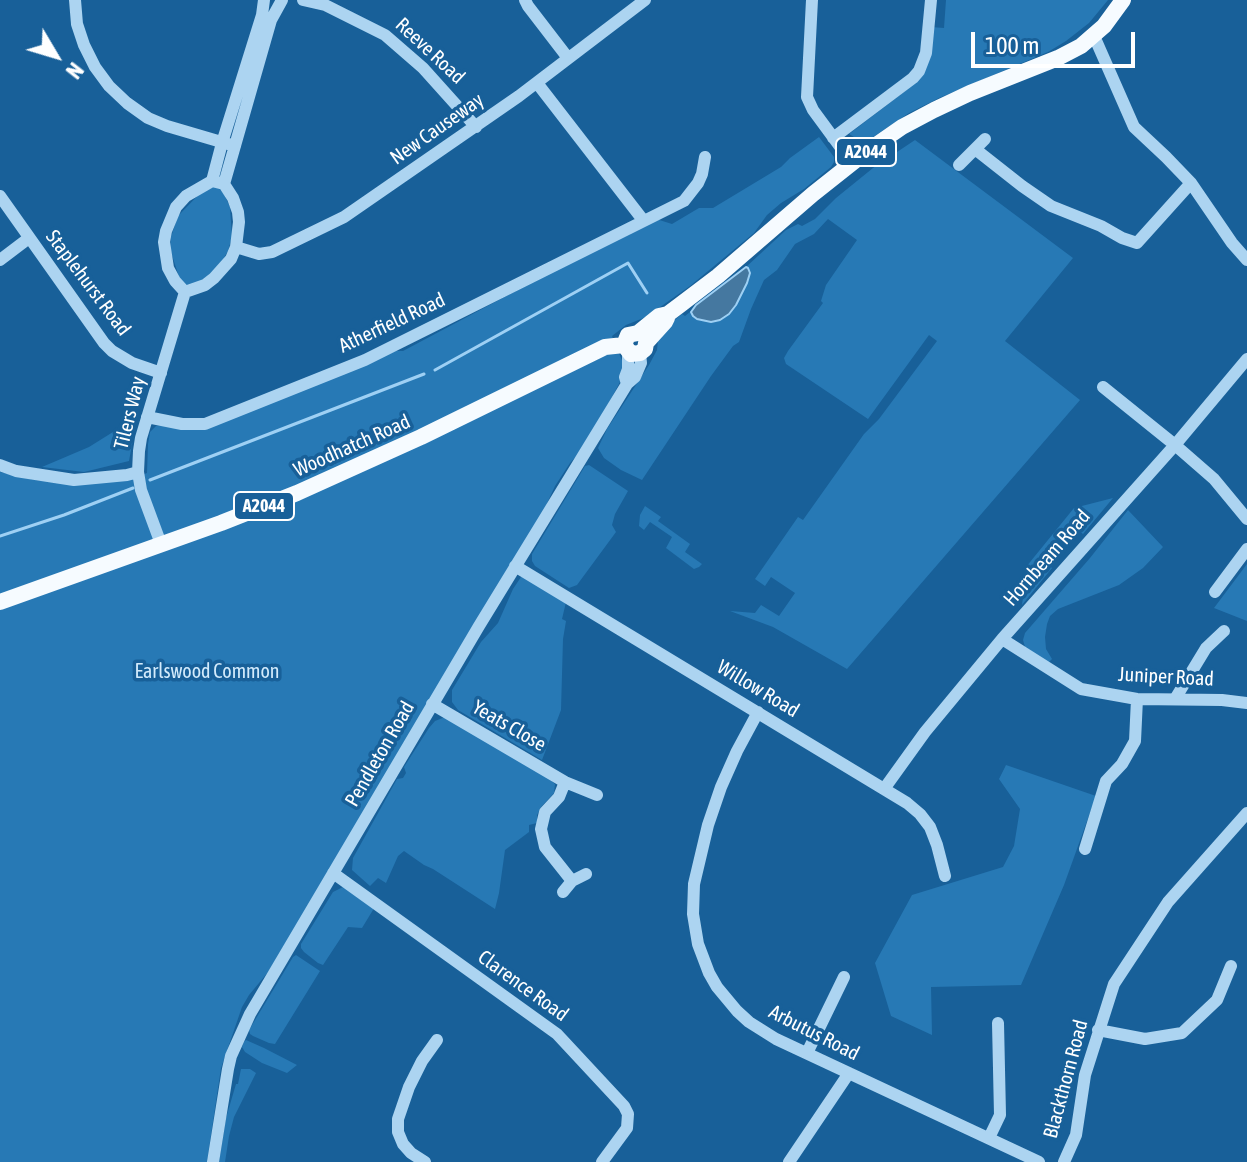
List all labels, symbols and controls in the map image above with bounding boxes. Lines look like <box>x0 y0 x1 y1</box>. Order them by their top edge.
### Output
street label: Reeve Road <box>390 13 470 89</box>
north arrow <box>16 16 96 96</box>
scale bar <box>975 16 1139 66</box>
text: 100 m <box>985 32 1039 59</box>
text: N <box>61 58 89 84</box>
street label: New Causeway <box>386 88 488 170</box>
road number: A2044 <box>836 138 896 166</box>
street label: Staplehurst Road <box>40 225 136 341</box>
street label: Atherfield Road <box>335 288 449 358</box>
street label: Tilers Way <box>109 374 151 452</box>
street label: Woodhatch Road <box>290 410 414 482</box>
road number: A2044 <box>234 492 294 520</box>
street label: Hornbeam Road <box>999 505 1095 611</box>
street label: Willow Road <box>713 655 803 723</box>
park label: Earlswood Common <box>134 660 280 684</box>
street label: Juniper Road <box>1118 663 1214 691</box>
street label: Yeats Close <box>468 695 550 757</box>
street label: Pendleton Road <box>340 697 420 811</box>
street label: Clarence Road <box>473 945 573 1027</box>
street label: Arbutus Road <box>765 1000 863 1066</box>
street label: Blackthorn Road <box>1039 1017 1093 1141</box>

